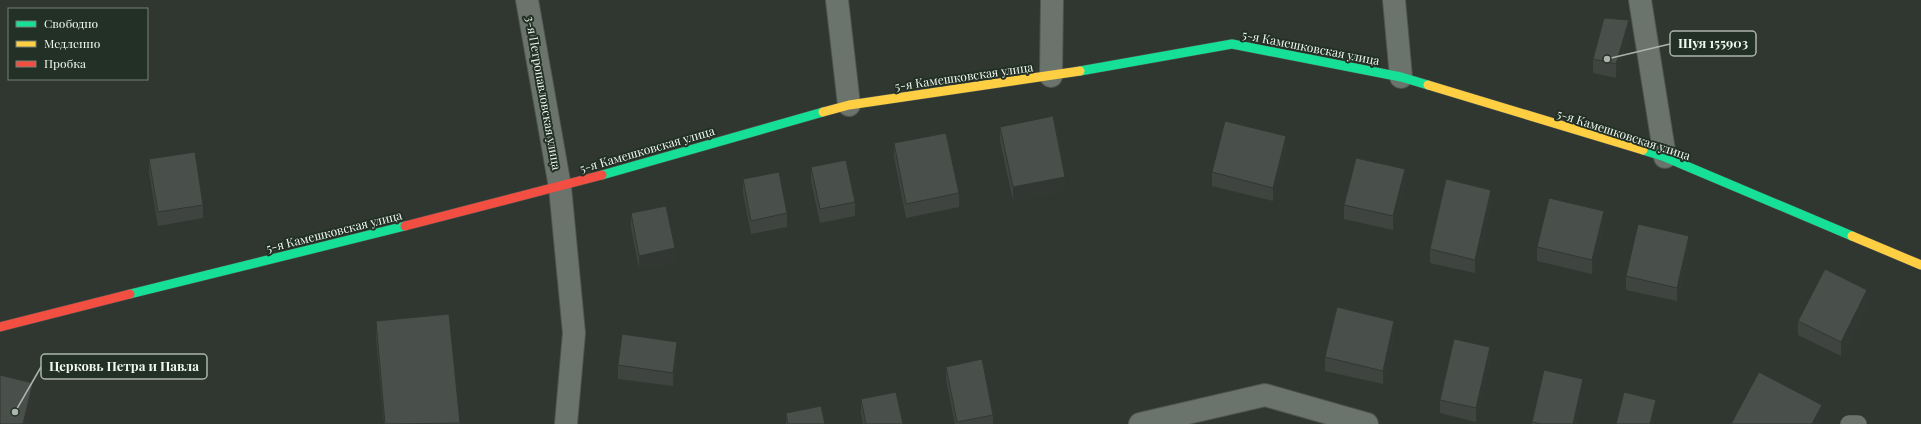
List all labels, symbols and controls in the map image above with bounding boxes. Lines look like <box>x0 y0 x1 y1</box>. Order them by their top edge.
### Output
legend <box>8 8 148 80</box>
text: Свободно <box>44 15 99 31</box>
street label: 3-я Петропавловская улица <box>523 15 565 171</box>
street label: 5-я Камешковская улица <box>1241 26 1381 68</box>
callout: Шуя 155903 <box>1670 31 1756 56</box>
text: Шуя 155903 <box>1678 34 1748 51</box>
text: Медленно <box>44 35 101 51</box>
text: Пробка <box>44 55 86 71</box>
street label: 5-я Камешковская улица <box>894 58 1034 94</box>
street label: 5-я Камешковская улица <box>1555 105 1693 163</box>
street label: 5-я Камешковская улица <box>578 122 716 176</box>
street label: 5-я Камешковская улица <box>264 206 404 256</box>
callout: Церковь Петра и Павла <box>41 354 207 379</box>
text: Церковь Петра и Павла <box>49 357 199 374</box>

